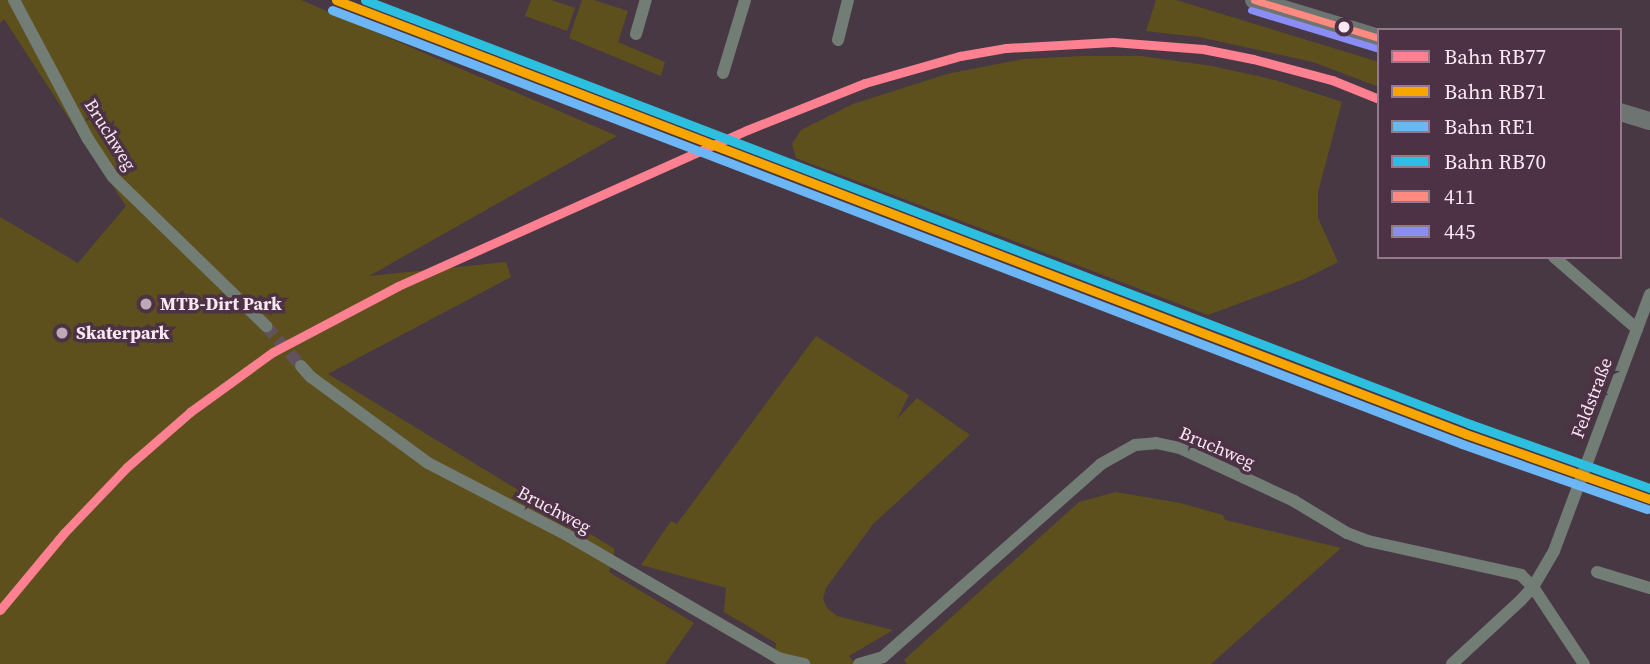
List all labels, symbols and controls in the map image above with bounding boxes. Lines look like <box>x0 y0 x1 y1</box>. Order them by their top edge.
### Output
unlabelled marker <box>1337 20 1351 34</box>
legend <box>1377 28 1622 259</box>
text: Bahn RB77 <box>1444 42 1546 71</box>
text: Bahn RB71 <box>1444 77 1546 106</box>
street label: Bruchweg <box>80 95 140 175</box>
text: Bahn RE1 <box>1444 112 1535 141</box>
text: Bahn RB70 <box>1444 147 1546 176</box>
text: 411 <box>1444 182 1476 211</box>
text: 445 <box>1444 217 1476 246</box>
place label: MTB-Dirt Park <box>160 293 282 315</box>
marker: MTB-Dirt Park <box>138 296 154 312</box>
place label: Skaterpark <box>76 322 169 344</box>
marker: Skaterpark <box>54 325 70 341</box>
street label: Feldstraße <box>1567 355 1617 441</box>
street label: Bruchweg <box>1176 422 1258 474</box>
street label: Bruchweg <box>514 482 594 538</box>

